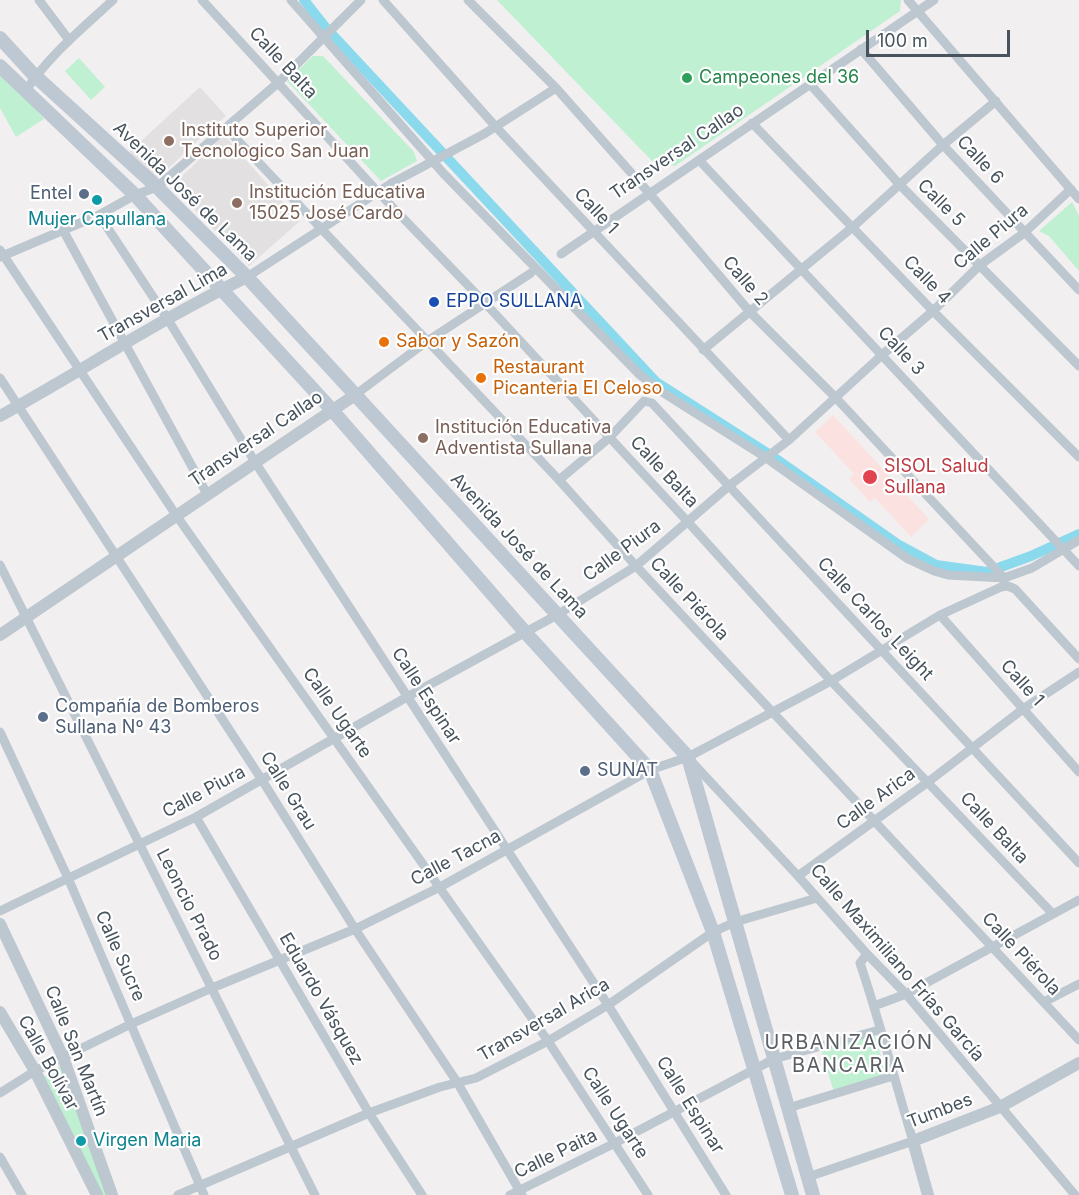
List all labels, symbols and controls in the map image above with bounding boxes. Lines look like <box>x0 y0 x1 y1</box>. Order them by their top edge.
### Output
scale bar <box>869 18 1013 56</box>
street label: Calle Balta <box>244 23 322 103</box>
text: 100 m <box>877 30 928 51</box>
place label: Campeones del 36 <box>699 67 859 89</box>
marker: Campeones del 36 <box>680 71 694 85</box>
street label: Transversal Callao <box>606 99 748 205</box>
street label: Avenida José de Lama <box>109 118 261 266</box>
place label: Instituto Superior Tecnologico San Juan <box>181 120 369 162</box>
street label: Calle 6 <box>952 131 1008 189</box>
marker: Instituto Superior Tecnologico San Juan <box>162 134 176 148</box>
street label: Calle 5 <box>913 175 969 231</box>
place label: Institución Educativa 15025 José Cardo <box>249 182 425 224</box>
place label: Entel <box>30 183 72 205</box>
street label: Calle 1 <box>569 184 623 238</box>
marker: Entel <box>77 187 91 201</box>
marker: Mujer Capullana <box>90 193 104 207</box>
marker: Institución Educativa 15025 José Cardo <box>230 196 244 210</box>
street label: Calle Piura <box>949 200 1033 274</box>
place label: Mujer Capullana <box>28 209 166 231</box>
street label: Calle 4 <box>899 251 955 309</box>
street label: Calle 2 <box>718 252 772 310</box>
street label: Transversal Lima <box>95 259 231 347</box>
place label: EPPO SULLANA <box>446 291 582 313</box>
marker: EPPO SULLANA <box>427 295 441 309</box>
street label: Calle 3 <box>873 322 929 380</box>
place label: Sabor y Sazón <box>396 331 519 353</box>
marker: Sabor y Sazón <box>377 335 391 349</box>
place label: Restaurant Picanteria El Celoso <box>493 357 662 400</box>
marker: Restaurant Picanteria El Celoso <box>474 371 488 385</box>
street label: Transversal Callao <box>185 386 327 492</box>
place label: Institución Educativa Adventista Sullana <box>435 417 611 460</box>
marker: Institución Educativa Adventista Sullana <box>416 431 430 445</box>
street label: Calle Balta <box>625 432 703 512</box>
place label: SISOL Salud Sullana <box>884 456 989 498</box>
marker: SISOL Salud Sullana <box>861 468 879 486</box>
street label: Avenida José de Lama <box>446 469 592 623</box>
street label: Calle Piura <box>579 516 665 586</box>
street label: Calle Piérola <box>645 553 733 645</box>
street label: Calle Carlos Leight <box>812 553 938 685</box>
street label: Calle Espinar <box>387 644 465 748</box>
street label: Calle 1 <box>996 655 1048 711</box>
street label: Calle Ugarte <box>298 664 376 762</box>
place label: Compañía de Bomberos Sullana Nº 43 <box>55 696 259 738</box>
marker: Compañía de Bomberos Sullana Nº 43 <box>36 710 50 724</box>
street label: Calle Grau <box>255 748 321 834</box>
place label: SUNAT <box>597 760 658 782</box>
street label: Calle Piura <box>159 761 249 823</box>
street label: Calle Arica <box>832 763 920 835</box>
marker: SUNAT <box>578 764 592 778</box>
street label: Calle Balta <box>955 788 1033 868</box>
street label: Calle Tacna <box>407 825 505 891</box>
street label: Leoncio Prado <box>152 845 226 965</box>
street label: Calle Maximiliano Frías García <box>805 860 989 1066</box>
street label: Calle Sucre <box>90 907 150 1005</box>
street label: Calle Piérola <box>977 908 1065 1000</box>
street label: Eduardo Vásquez <box>274 929 368 1069</box>
street label: Transversal Arica <box>474 974 614 1066</box>
street label: Calle San Martín <box>40 982 112 1120</box>
street label: Calle Bolívar <box>13 1012 83 1114</box>
district label: URBANIZACIÓN BANCARIA <box>764 1031 934 1078</box>
street label: Calle Espinar <box>651 1052 729 1158</box>
street label: Calle Ugarte <box>577 1063 653 1163</box>
street label: Tumbes <box>905 1089 975 1133</box>
street label: Calle Paita <box>511 1125 601 1183</box>
place label: Virgen Maria <box>93 1130 201 1152</box>
marker: Virgen Maria <box>74 1134 88 1148</box>

